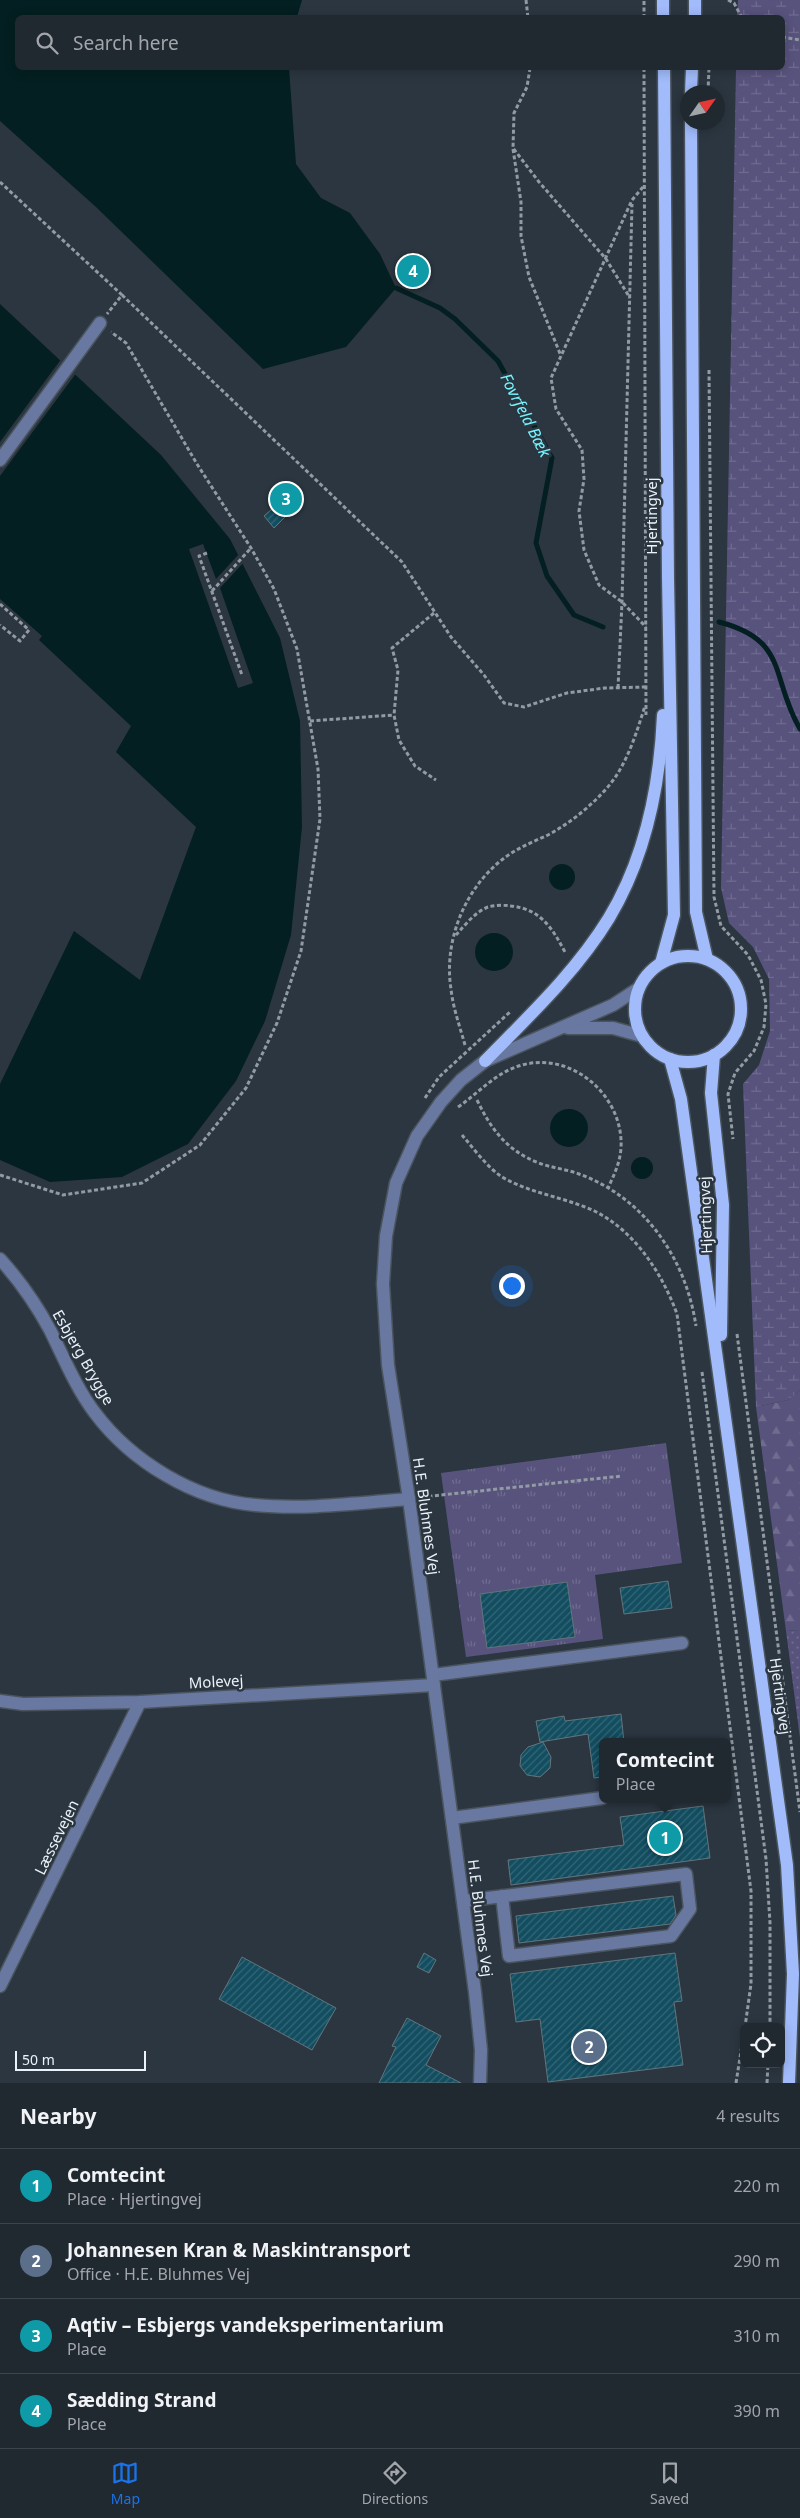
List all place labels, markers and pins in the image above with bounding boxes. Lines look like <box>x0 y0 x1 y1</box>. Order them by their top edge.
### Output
pin: 4 <box>397 252 429 290</box>
pin: 3 <box>270 480 302 518</box>
pin: 1 <box>649 1819 681 1857</box>
pin: 2 <box>573 2028 605 2066</box>

